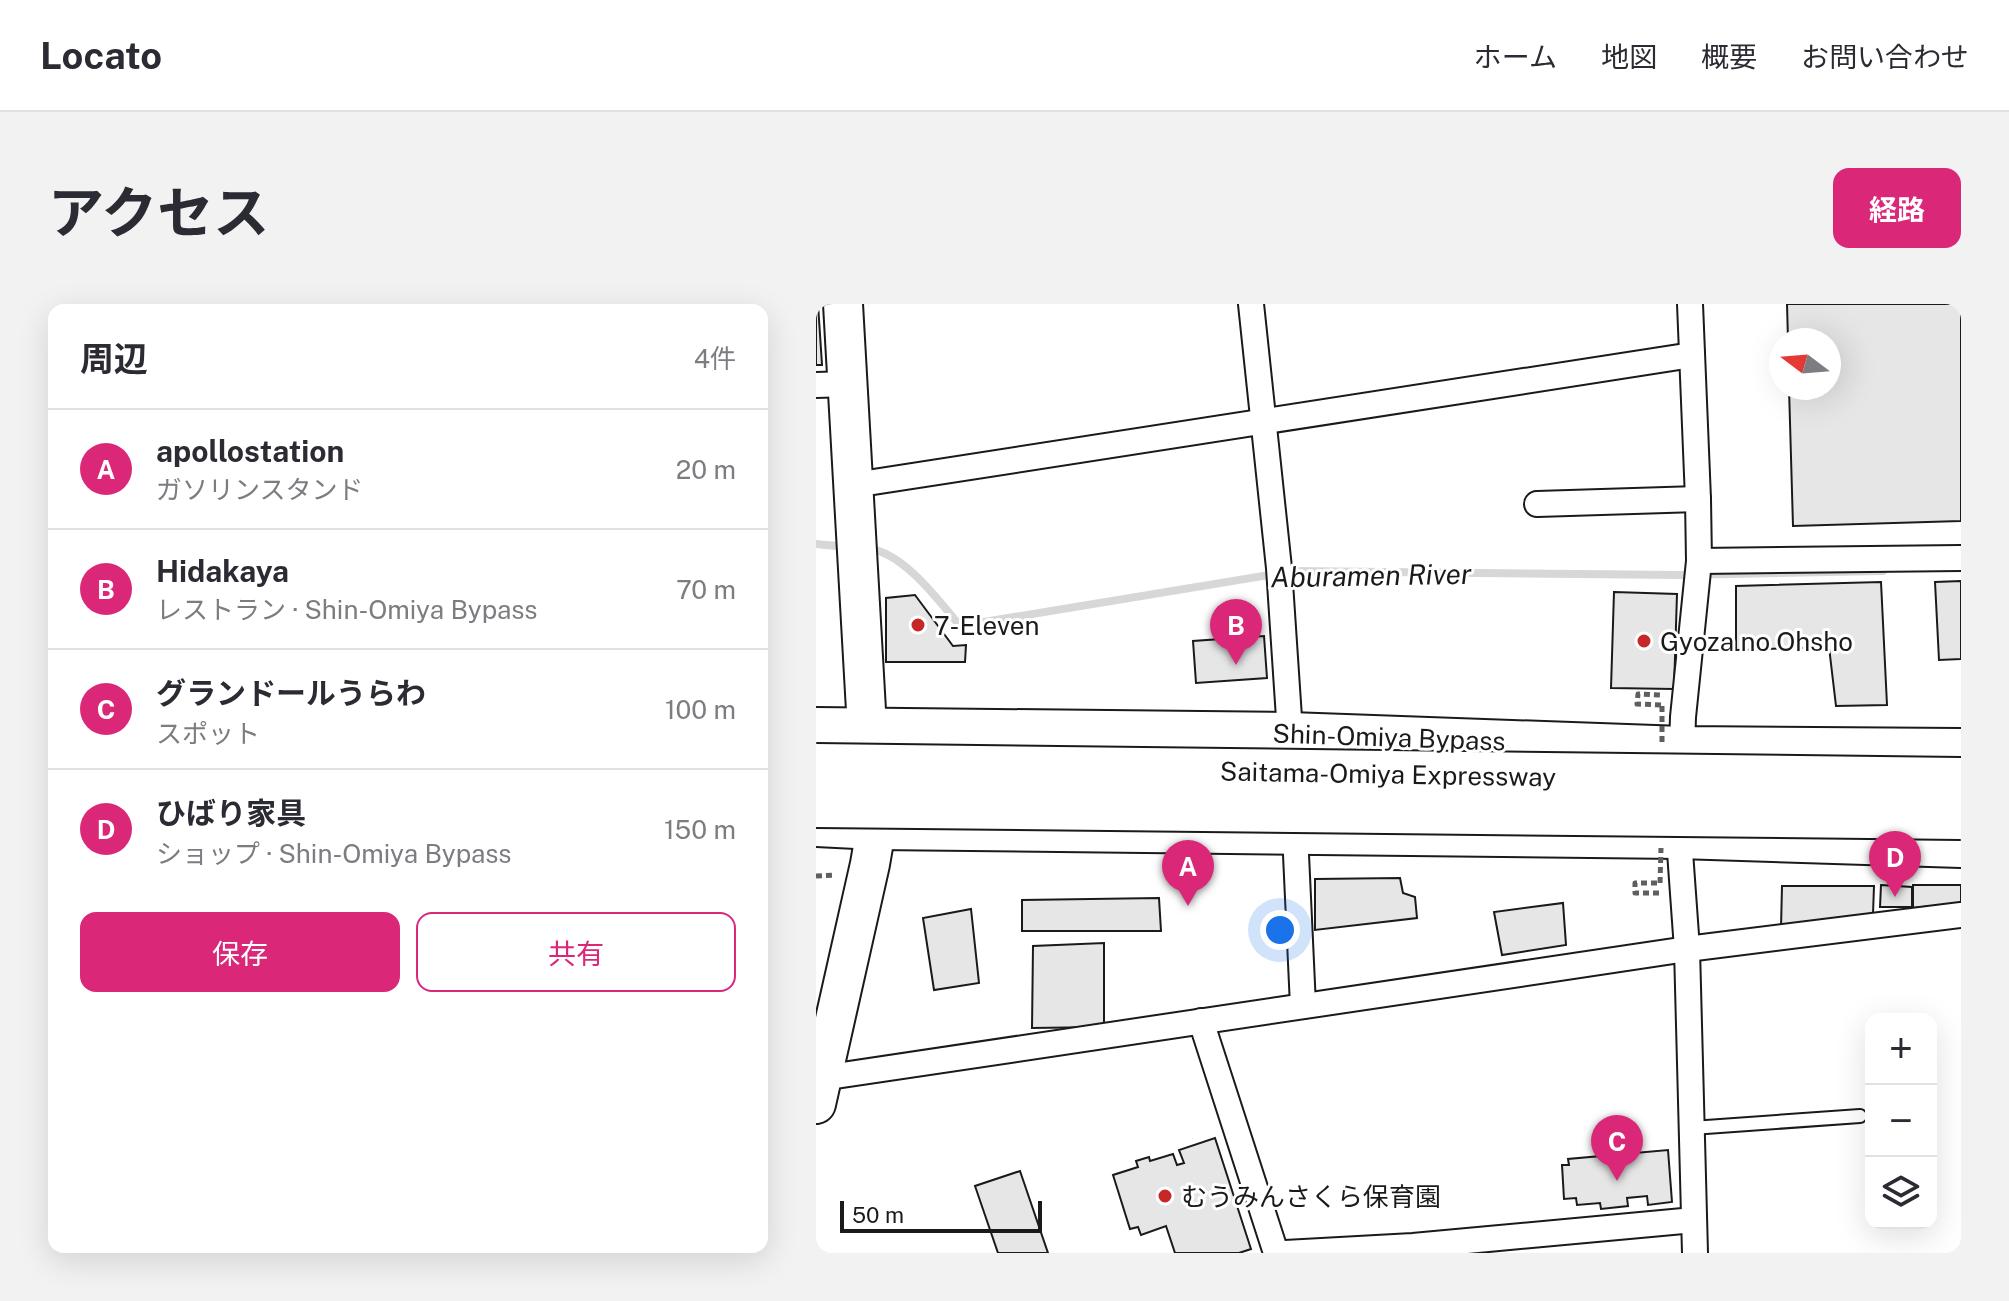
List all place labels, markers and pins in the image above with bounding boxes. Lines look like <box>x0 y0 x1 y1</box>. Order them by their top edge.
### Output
pin: B <box>1210 599 1262 665</box>
place label: 7-Eleven <box>934 610 1040 641</box>
marker: 7-Eleven <box>909 616 927 634</box>
place label: Gyoza no Ohsho <box>1660 626 1853 657</box>
marker: Gyoza no Ohsho <box>1635 632 1653 650</box>
pin: D <box>1869 831 1921 897</box>
pin: A <box>1162 840 1214 906</box>
pin: C <box>1591 1115 1643 1181</box>
place label: むうみんさくら保育園 <box>1181 1181 1441 1212</box>
marker: むうみんさくら保育園 <box>1156 1187 1174 1205</box>

